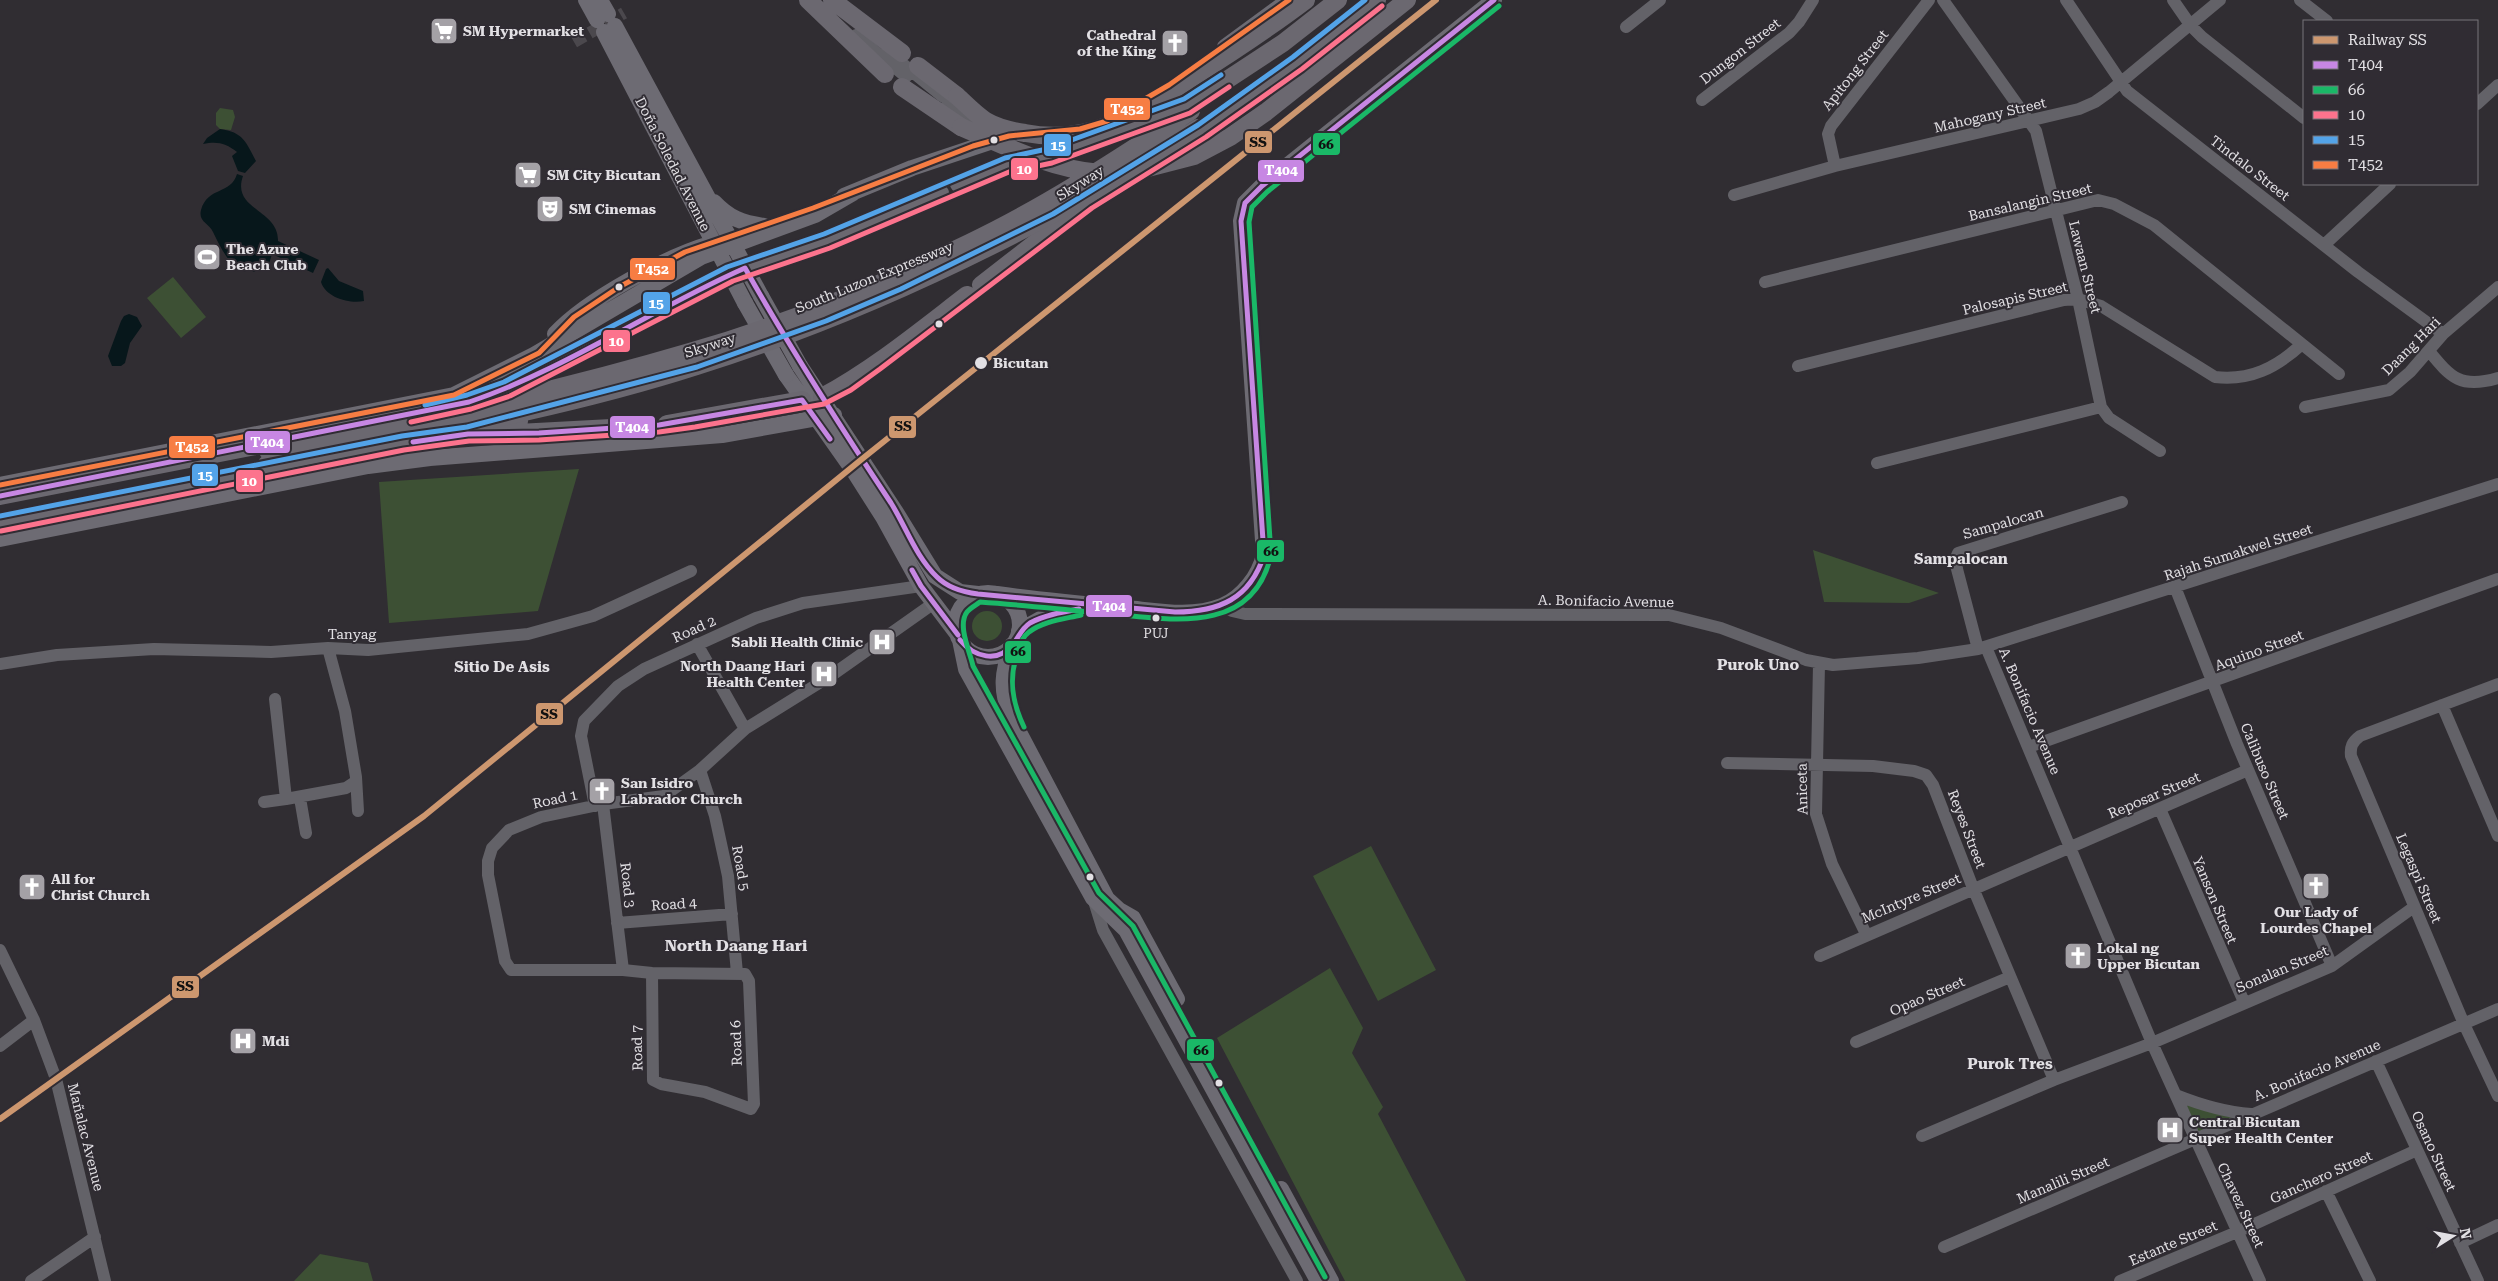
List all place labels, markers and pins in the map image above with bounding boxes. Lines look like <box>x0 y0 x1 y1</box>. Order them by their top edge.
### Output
supermarket icon: SM Hypermarket <box>429 16 459 46</box>
place label: SM Hypermarket <box>463 23 584 39</box>
place label: Cathedral of the King <box>1077 27 1156 59</box>
church icon: Cathedral of the King <box>1160 28 1190 58</box>
unlabelled marker <box>989 135 999 145</box>
supermarket icon: SM City Bicutan <box>513 160 543 190</box>
place label: SM City Bicutan <box>547 167 661 183</box>
theatre icon: SM Cinemas <box>535 194 565 224</box>
place label: SM Cinemas <box>569 201 656 217</box>
place label: The Azure Beach Club <box>226 241 307 273</box>
sports icon: The Azure Beach Club <box>192 242 222 272</box>
unlabelled marker <box>614 282 624 292</box>
unlabelled marker <box>934 319 944 329</box>
marker: Bicutan <box>973 355 989 371</box>
place label: Bicutan <box>993 355 1049 371</box>
marker: PUJ <box>1151 613 1161 623</box>
place label: PUJ <box>1143 626 1169 641</box>
hospital icon: Sabli Health Clinic <box>867 627 897 657</box>
place label: Sabli Health Clinic <box>731 634 863 650</box>
place label: North Daang Hari Health Center <box>680 658 806 690</box>
hospital icon: North Daang Hari Health Center <box>809 659 839 689</box>
place label: San Isidro Labrador Church <box>621 775 743 807</box>
church icon: San Isidro Labrador Church <box>587 776 617 806</box>
place label: All for Christ Church <box>51 871 151 903</box>
church icon: Our Lady of Lourdes Chapel <box>2301 871 2331 901</box>
church icon: All for Christ Church <box>17 872 47 902</box>
unlabelled marker <box>1085 872 1095 882</box>
place label: Our Lady of Lourdes Chapel <box>2260 904 2372 936</box>
place label: Lokal ng Upper Bicutan <box>2097 940 2200 972</box>
church icon: Lokal ng Upper Bicutan <box>2063 941 2093 971</box>
hospital icon: Mdi <box>228 1026 258 1056</box>
place label: Mdi <box>262 1033 290 1049</box>
unlabelled marker <box>1214 1078 1224 1088</box>
place label: Central Bicutan Super Health Center <box>2189 1114 2334 1146</box>
hospital icon: Central Bicutan Super Health Center <box>2155 1115 2185 1145</box>

